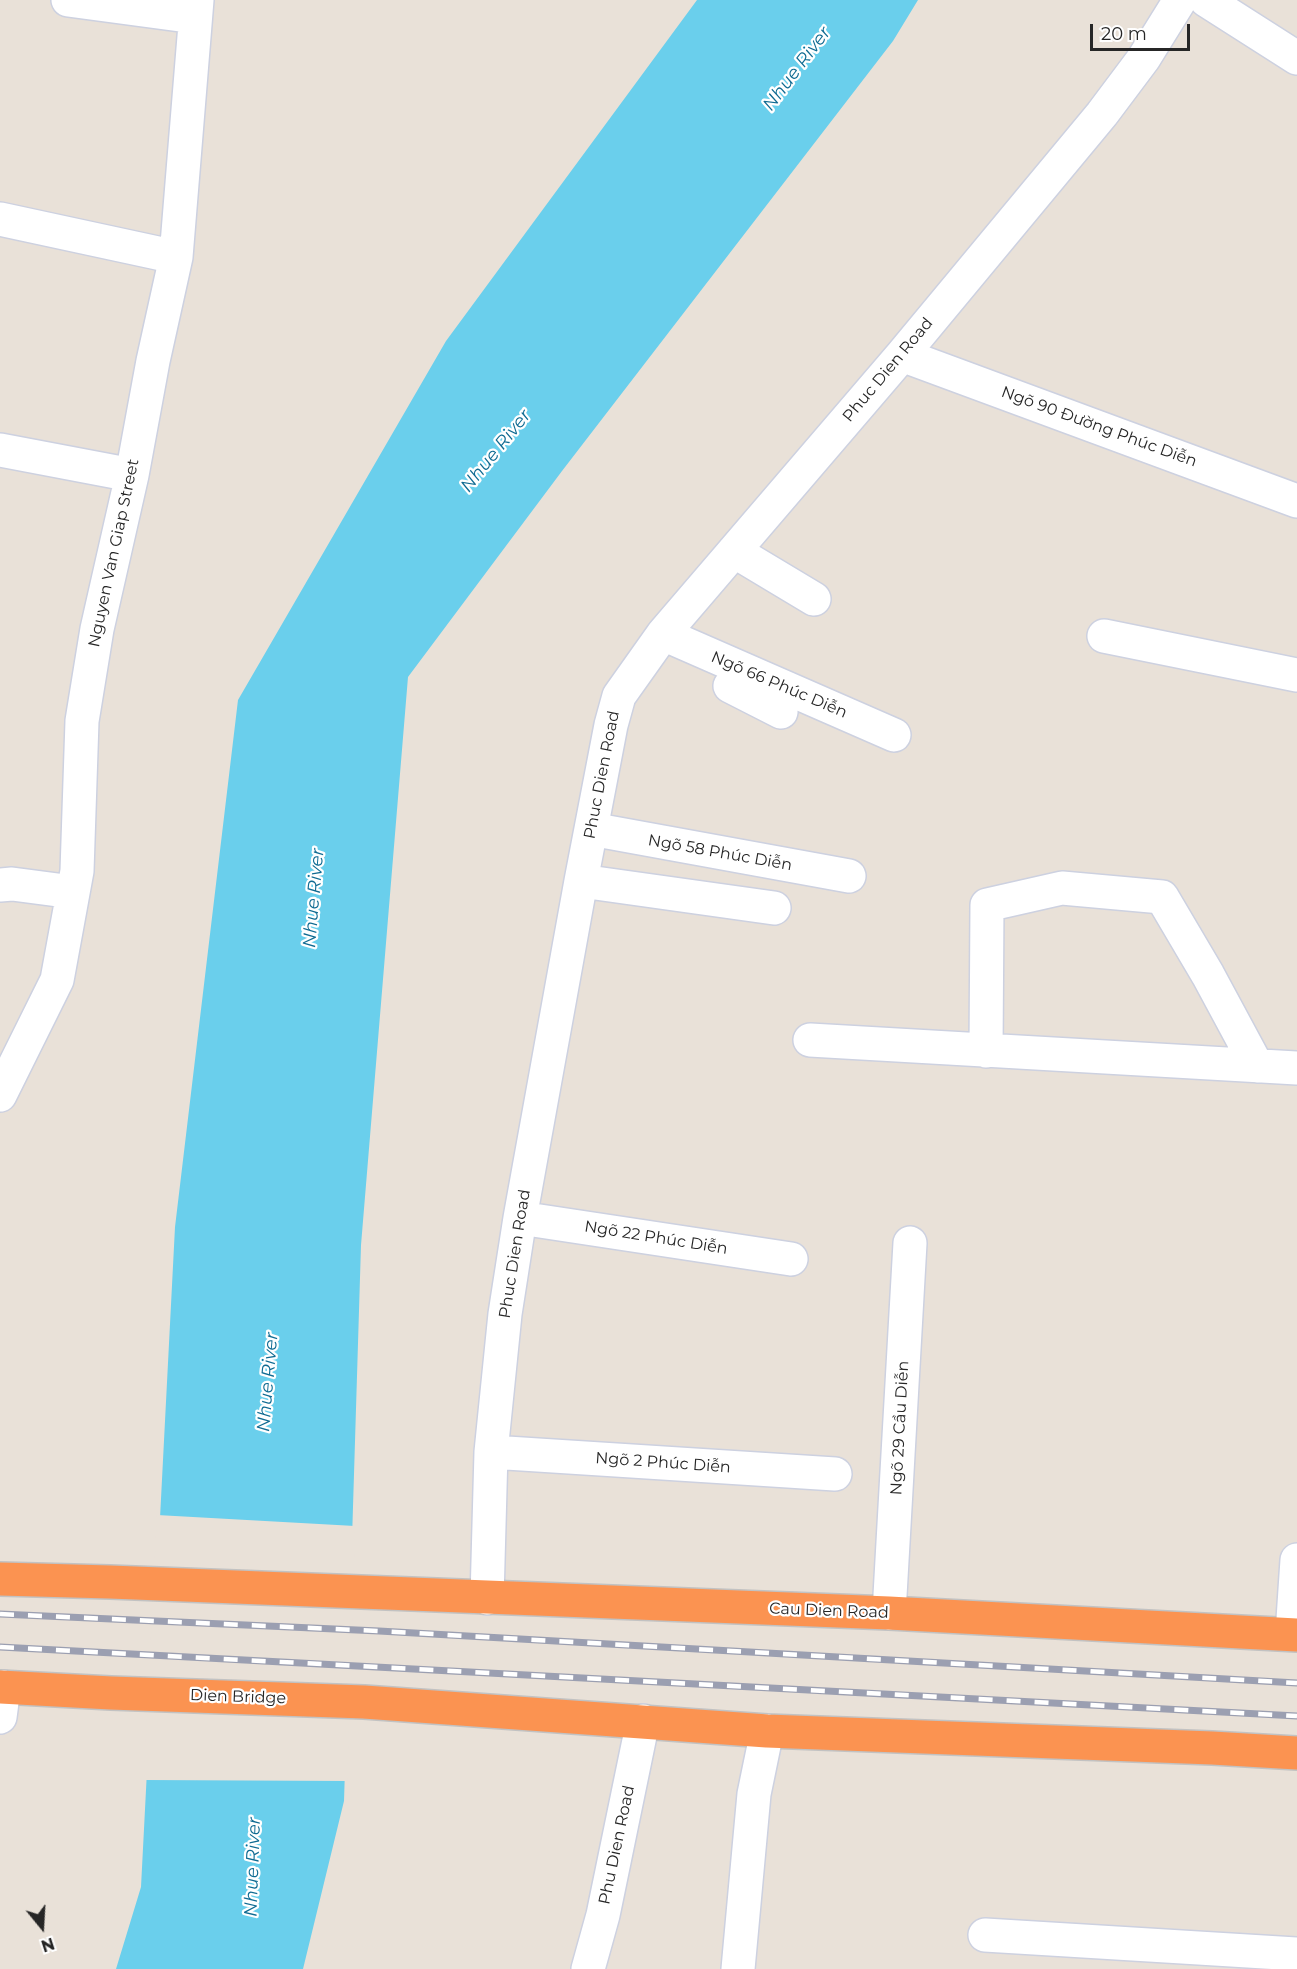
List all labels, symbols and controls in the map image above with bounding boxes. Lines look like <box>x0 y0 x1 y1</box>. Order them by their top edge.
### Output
scale bar <box>1093 12 1194 50</box>
water label: Nhue River <box>758 23 836 115</box>
text: 20 m <box>1101 23 1147 45</box>
street label: Phuc Dien Road <box>839 314 937 426</box>
street label: Ngõ 90 Đường Phúc Diễn <box>999 383 1199 471</box>
water label: Nhue River <box>456 405 536 497</box>
street label: Nguyen Van Giap Street <box>85 457 143 649</box>
street label: Ngõ 66 Phúc Diễn <box>708 648 850 722</box>
street label: Phuc Dien Road <box>580 709 624 841</box>
street label: Ngõ 58 Phúc Diễn <box>646 831 794 875</box>
water label: Nhue River <box>299 847 329 949</box>
street label: Phuc Dien Road <box>495 1188 535 1320</box>
street label: Ngõ 22 Phúc Diễn <box>583 1217 729 1259</box>
water label: Nhue River <box>253 1331 283 1433</box>
street label: Ngõ 29 Cầu Diễn <box>887 1360 913 1496</box>
street label: Ngõ 2 Phúc Diễn <box>595 1449 731 1477</box>
street label: Cau Dien Road <box>769 1599 889 1623</box>
street label: Dien Bridge <box>190 1686 286 1708</box>
street label: Phu Dien Road <box>595 1784 639 1906</box>
water label: Nhue River <box>240 1817 266 1917</box>
north arrow <box>12 1897 72 1957</box>
text: N <box>39 1934 57 1956</box>

